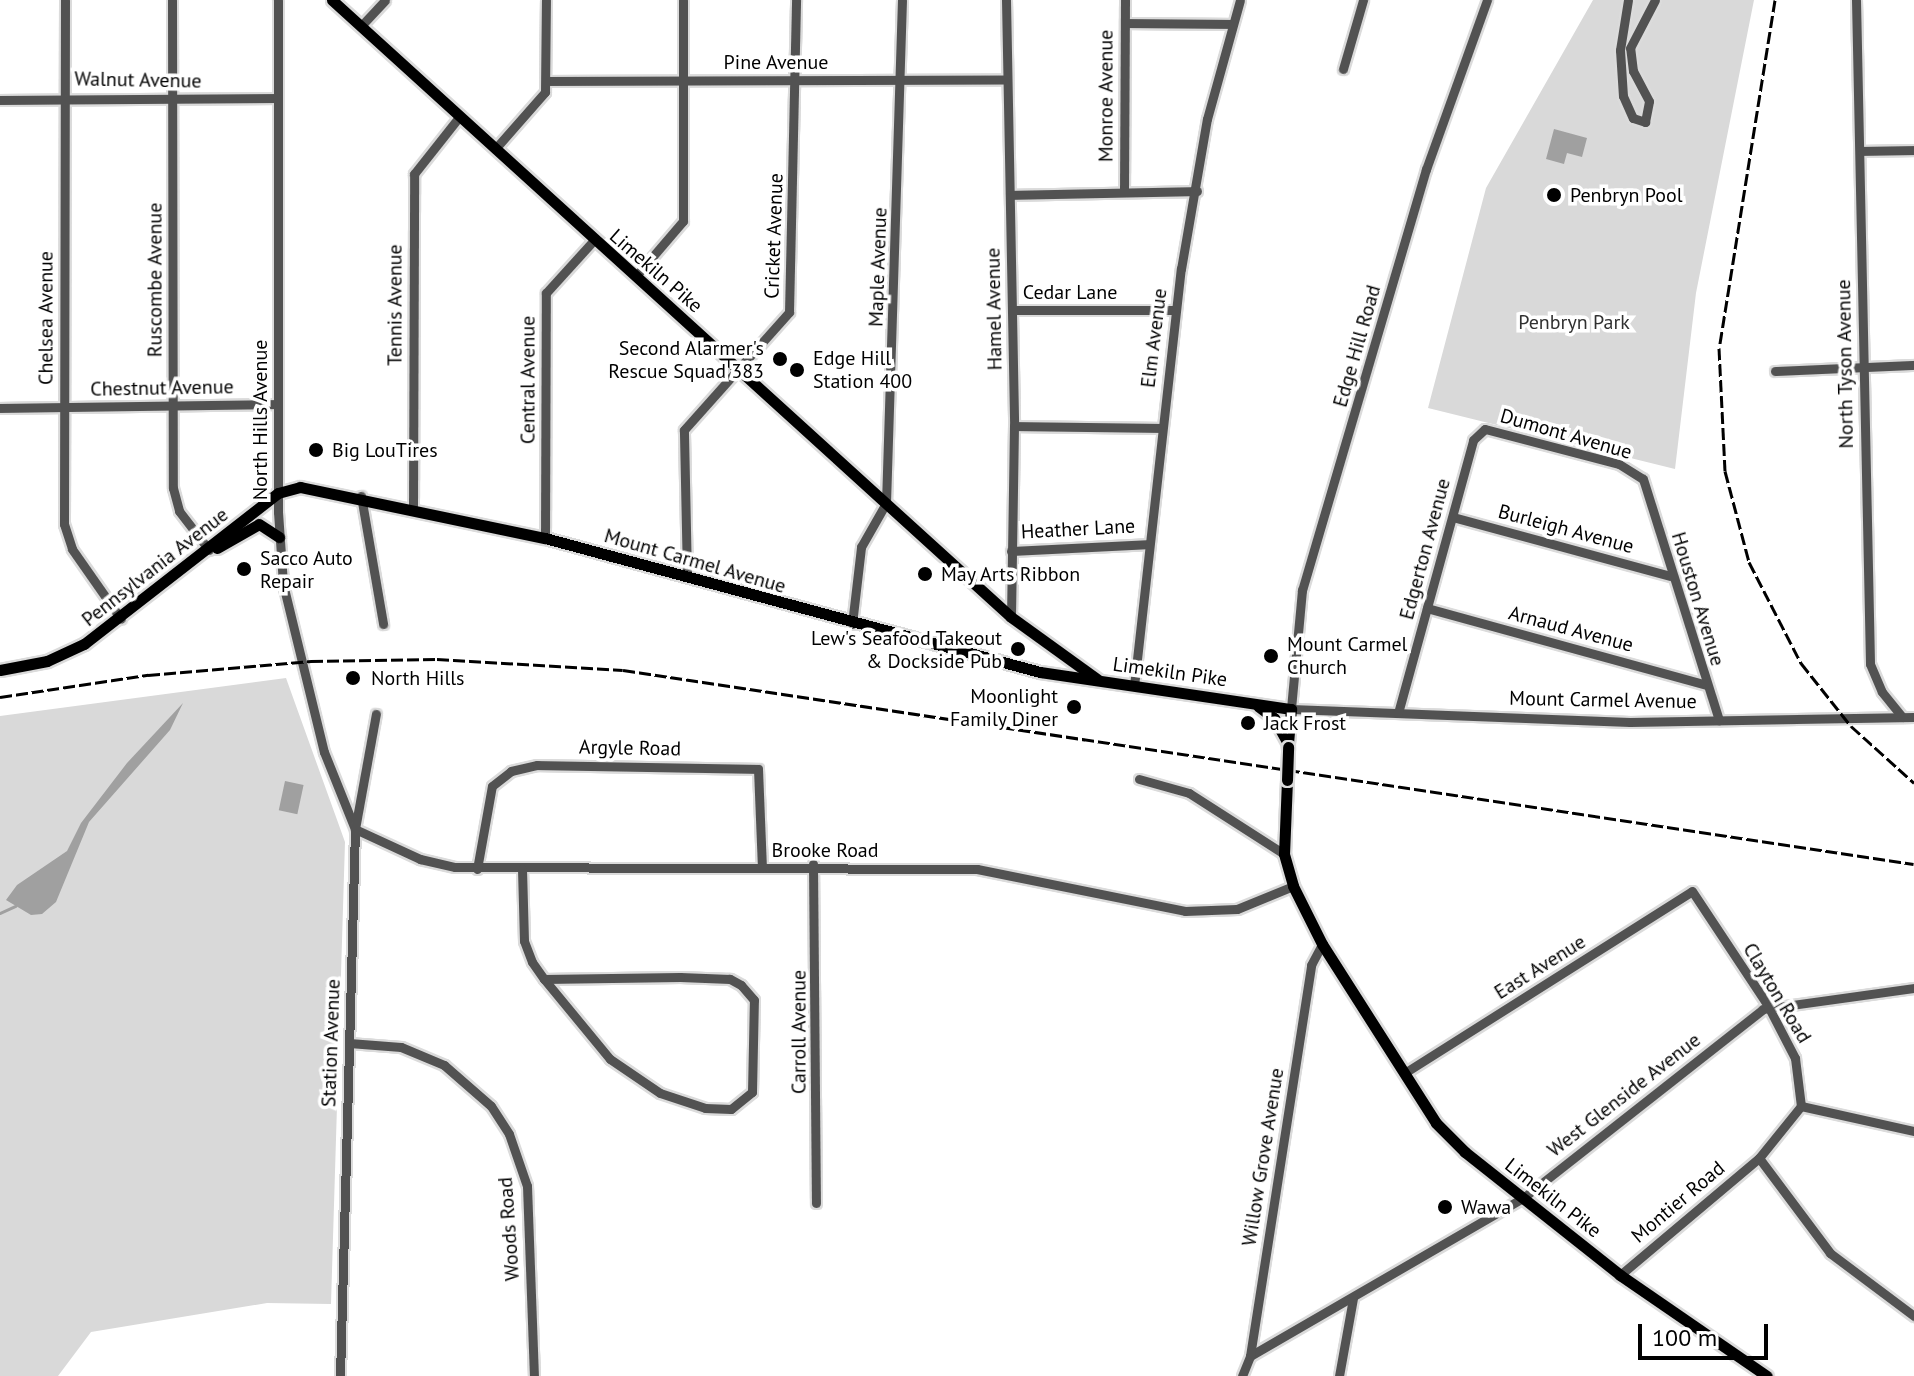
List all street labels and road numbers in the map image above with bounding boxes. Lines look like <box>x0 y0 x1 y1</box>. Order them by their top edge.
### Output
street label: Monroe Avenue <box>1094 30 1118 162</box>
street label: Pine Avenue <box>723 50 829 74</box>
street label: Walnut Avenue <box>74 67 202 93</box>
street label: Cricket Avenue <box>760 172 788 300</box>
street label: Ruscombe Avenue <box>143 202 167 358</box>
street label: Maple Avenue <box>864 206 892 328</box>
street label: Limekiln Pike <box>605 224 707 318</box>
street label: Tennis Avenue <box>383 244 407 366</box>
street label: Hamel Avenue <box>981 247 1007 371</box>
street label: Chelsea Avenue <box>34 251 58 385</box>
street label: North Tyson Avenue <box>1832 279 1858 449</box>
street label: Cedar Lane <box>1023 280 1117 304</box>
street label: Edge Hill Road <box>1328 282 1386 410</box>
street label: Elm Avenue <box>1136 287 1172 389</box>
street label: Central Avenue <box>516 316 540 444</box>
street label: North Hills Avenue <box>248 339 272 501</box>
street label: Chestnut Avenue <box>90 375 234 401</box>
street label: Dumont Avenue <box>1497 404 1635 464</box>
street label: Edgerton Avenue <box>1395 475 1455 623</box>
street label: Burleigh Avenue <box>1495 499 1637 559</box>
street label: Pennsylvania Avenue <box>77 502 233 632</box>
street label: Heather Lane <box>1020 514 1136 544</box>
street label: Mount Carmel Avenue <box>601 524 789 598</box>
street label: Houston Avenue <box>1666 529 1730 669</box>
street label: Arnaud Avenue <box>1506 601 1636 657</box>
street label: Limekiln Pike <box>1111 652 1229 692</box>
street label: Mount Carmel Avenue <box>1509 686 1697 714</box>
street label: Argyle Road <box>579 735 681 761</box>
street label: Brooke Road <box>771 838 879 862</box>
street label: East Avenue <box>1490 929 1590 1005</box>
street label: Clayton Road <box>1738 939 1816 1047</box>
street label: Carroll Avenue <box>787 970 811 1094</box>
street label: Station Avenue <box>317 978 345 1108</box>
street label: West Glenside Avenue <box>1542 1028 1706 1162</box>
street label: Willow Grove Avenue <box>1237 1066 1289 1248</box>
street label: Limekiln Pike <box>1500 1153 1606 1243</box>
street label: Montier Road <box>1627 1156 1729 1248</box>
street label: Woods Road <box>493 1176 525 1282</box>

